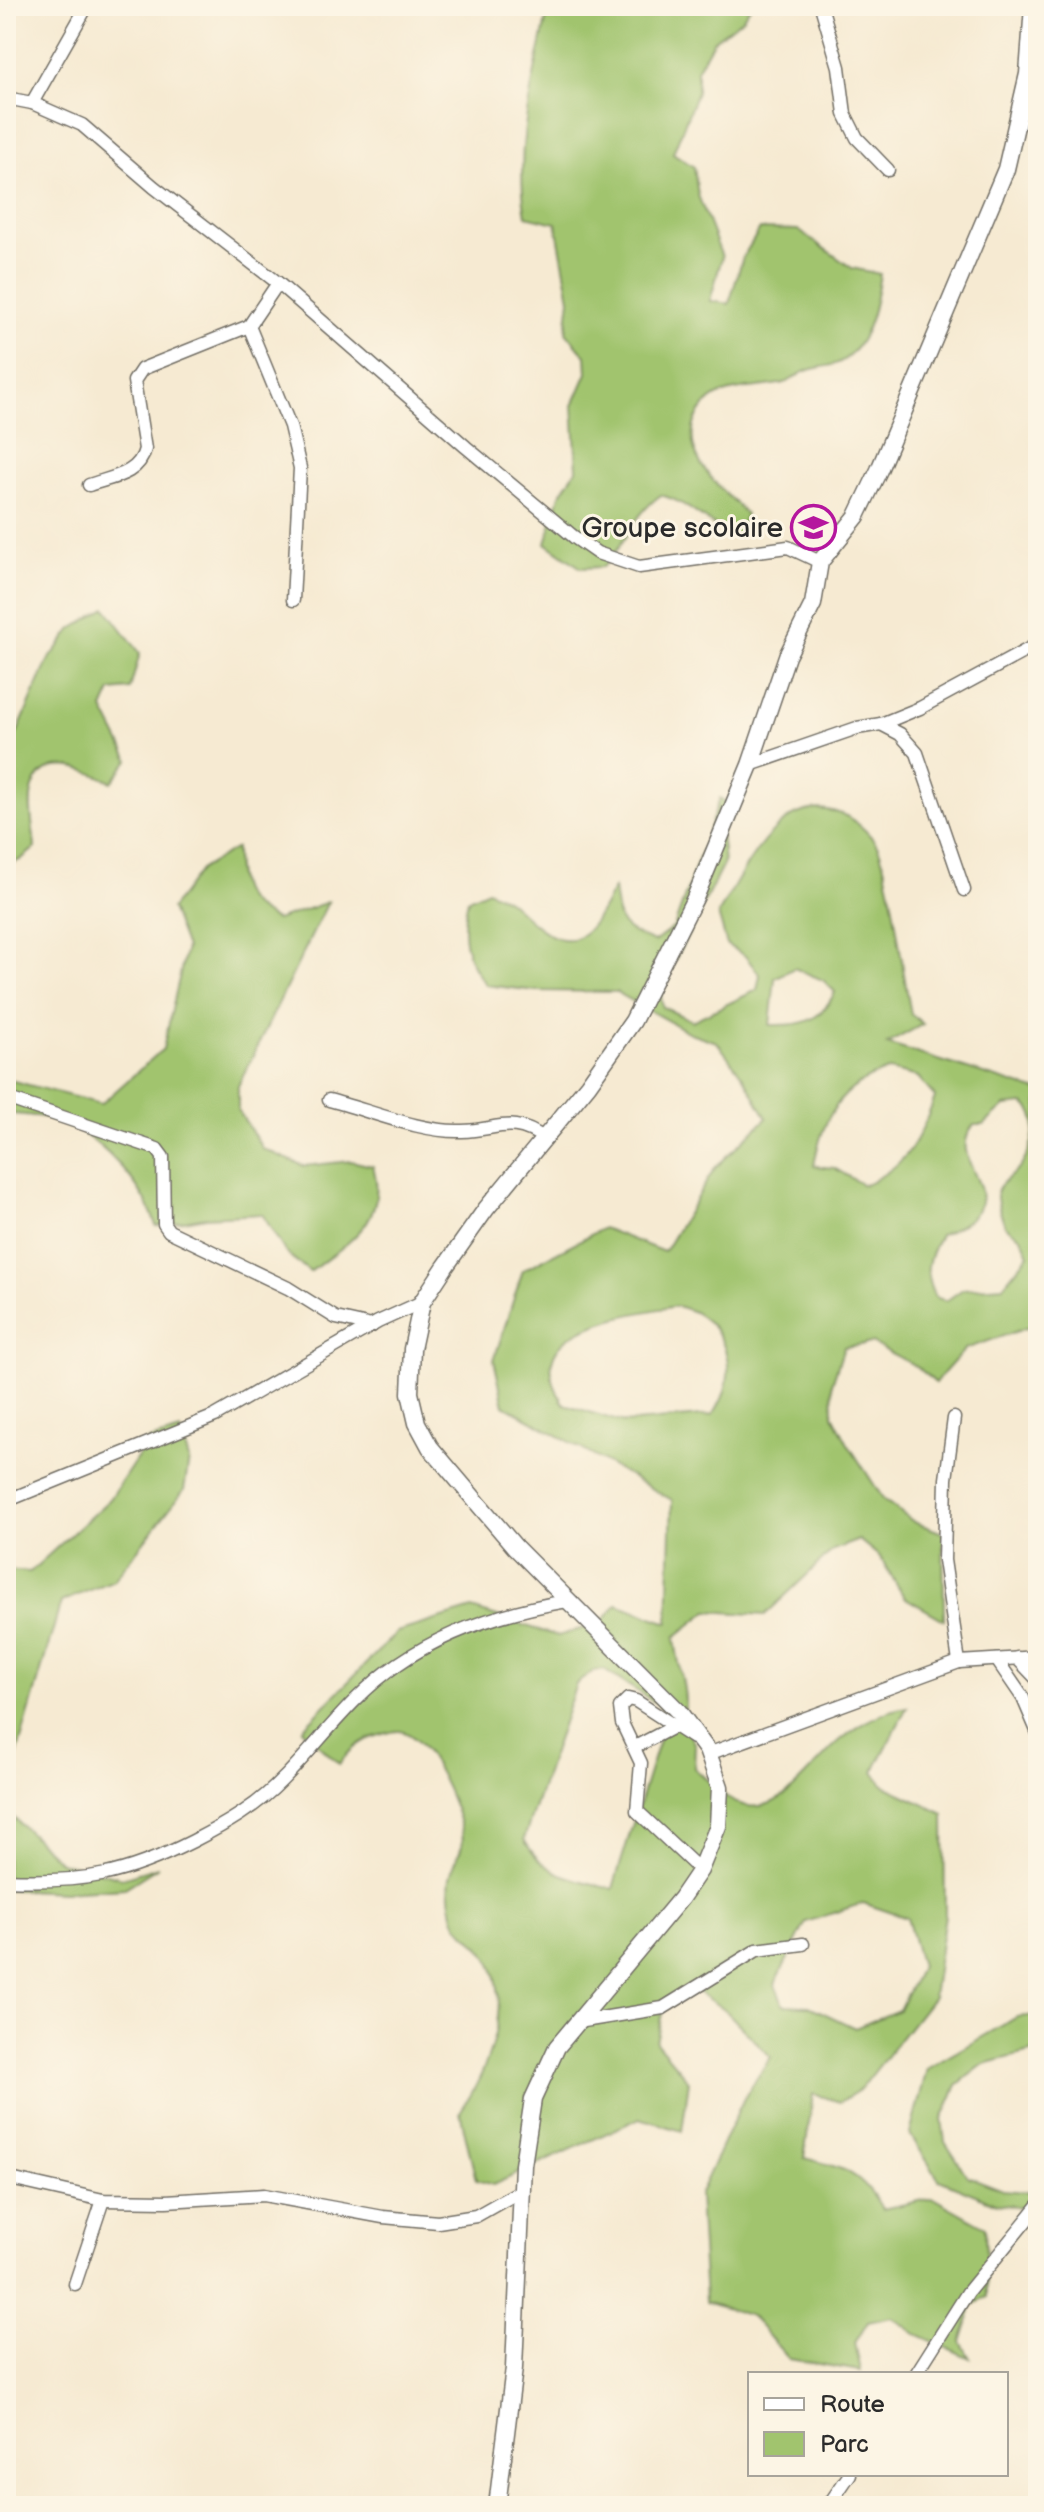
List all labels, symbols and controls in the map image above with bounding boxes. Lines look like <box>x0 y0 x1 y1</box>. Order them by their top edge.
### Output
school or university icon: Groupe scolaire <box>790 503 838 551</box>
place label: Groupe scolaire <box>582 512 783 545</box>
legend <box>748 2372 1008 2476</box>
text: Route <box>820 2390 885 2419</box>
text: Parc <box>820 2430 869 2459</box>

